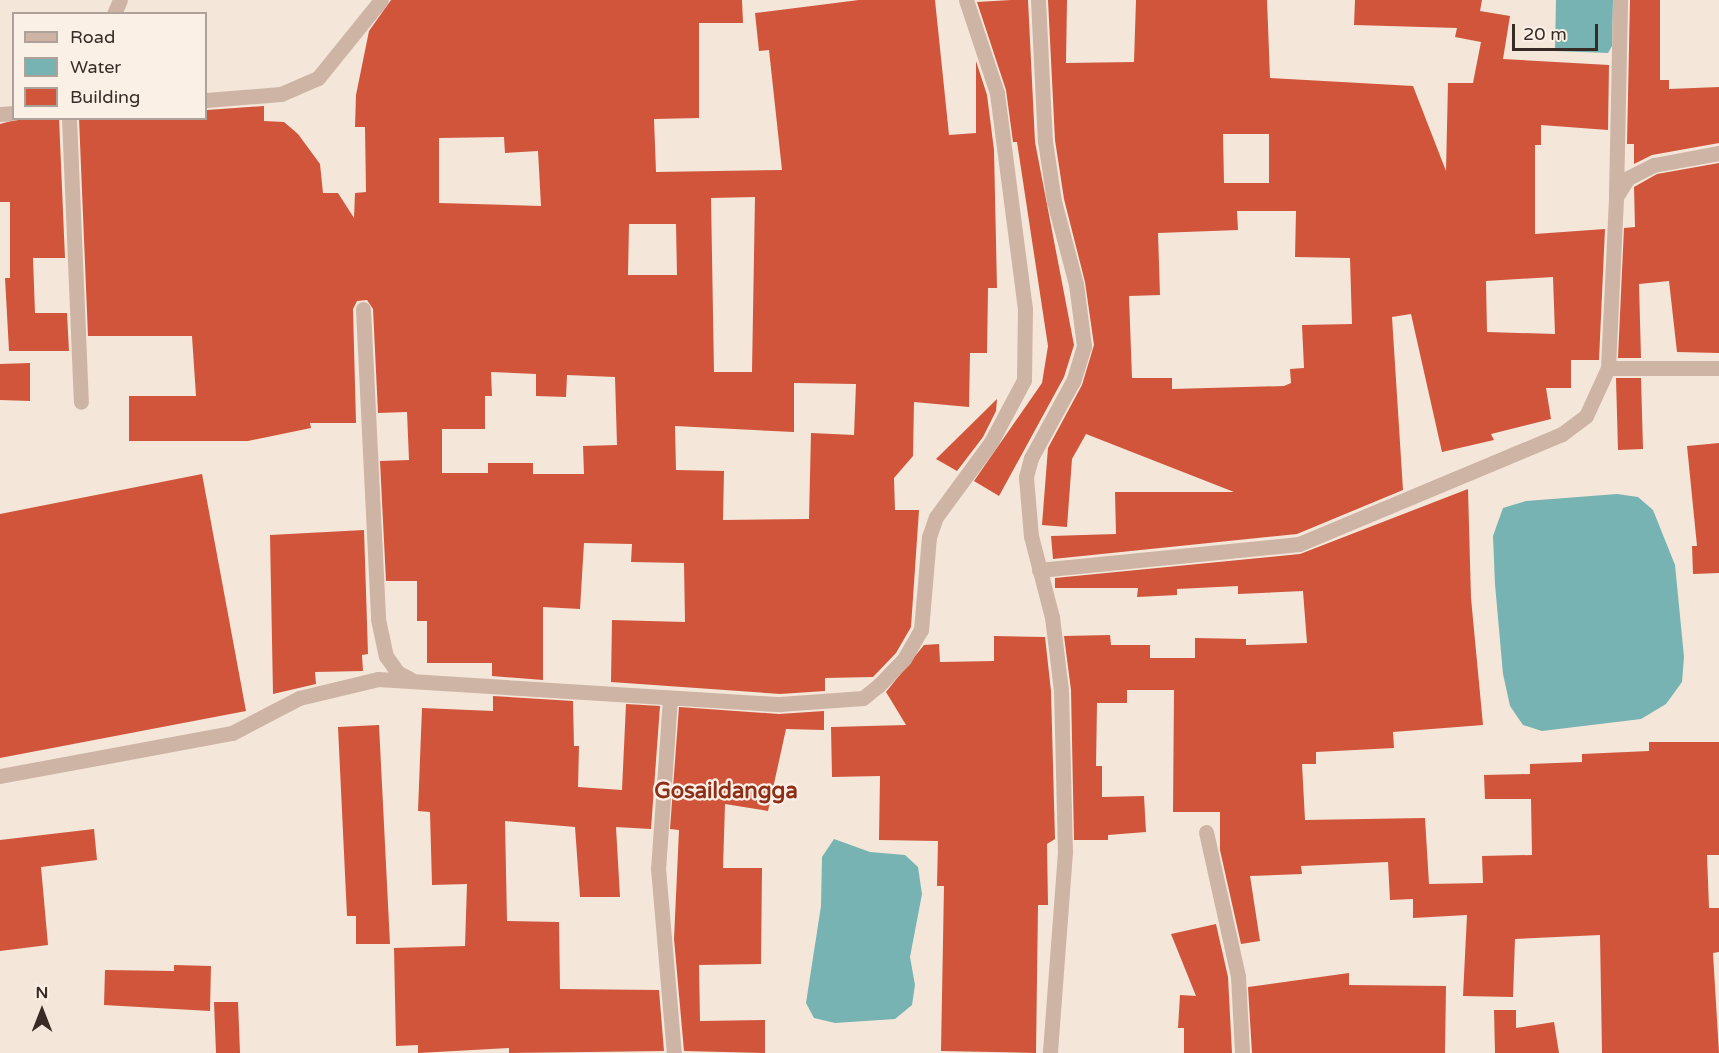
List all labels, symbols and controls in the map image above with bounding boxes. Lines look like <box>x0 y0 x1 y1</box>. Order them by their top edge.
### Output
legend <box>12 12 207 120</box>
scale bar <box>1515 12 1600 50</box>
text: 20 m <box>1523 23 1567 45</box>
text: Road <box>70 26 115 48</box>
text: Water <box>70 56 121 78</box>
text: Building <box>70 86 140 108</box>
district label: Gosaildangga <box>654 779 798 805</box>
north arrow <box>12 981 72 1041</box>
text: N <box>36 983 48 1003</box>

